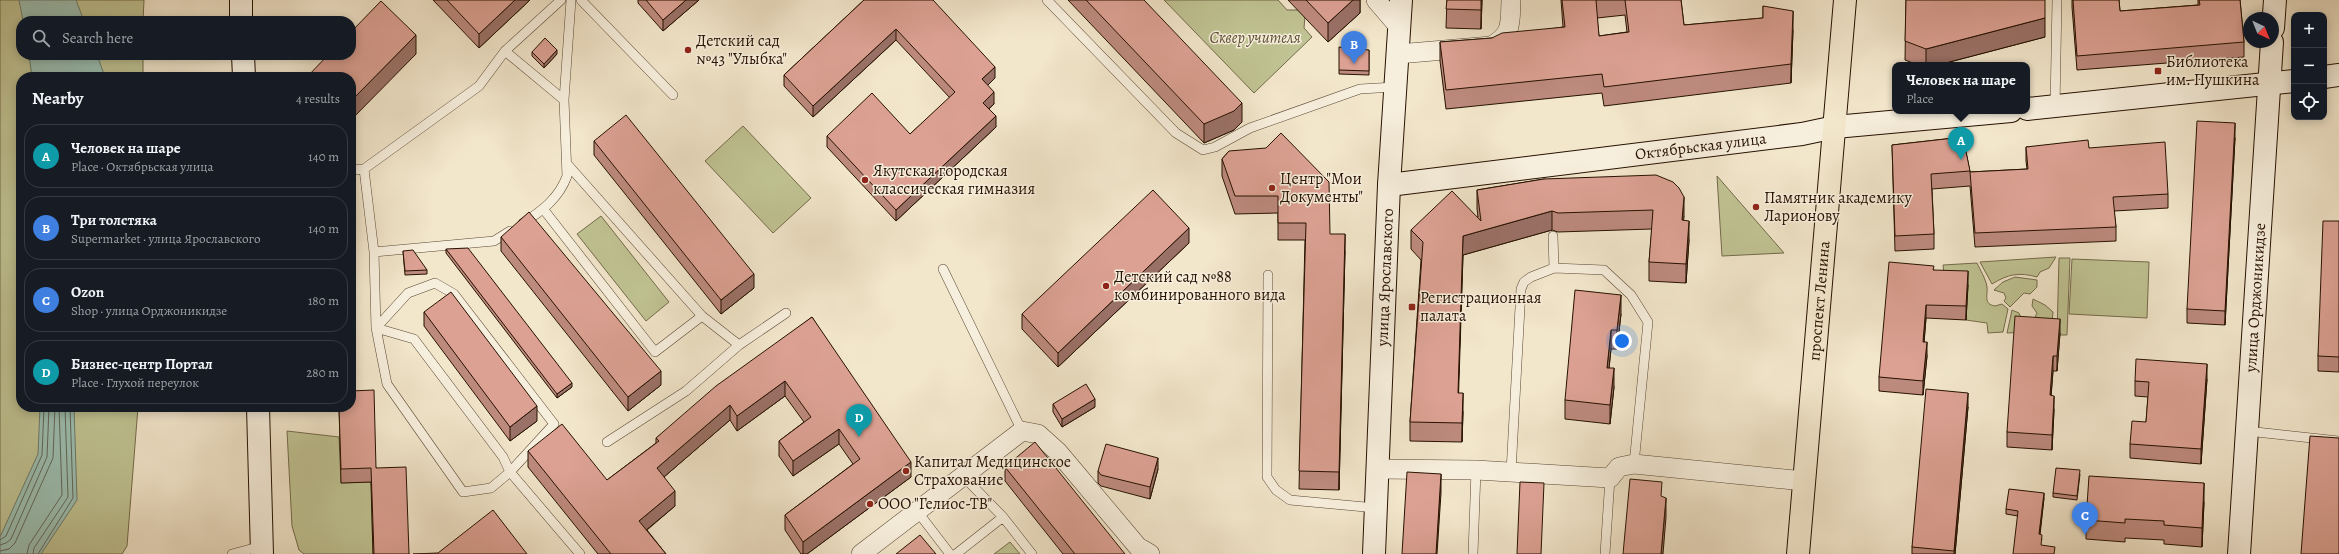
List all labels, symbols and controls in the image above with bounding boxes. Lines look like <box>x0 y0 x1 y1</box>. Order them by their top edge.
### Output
north arrow <box>2243 12 2279 48</box>
map controls <box>2291 12 2327 120</box>
button: + <box>2291 12 2327 48</box>
search box <box>16 16 356 60</box>
icon: search <box>30 27 52 49</box>
park label: Сквер учителя <box>1209 27 1301 49</box>
text: Search here <box>62 28 133 48</box>
place label: Детский сад №43 "Улыбка" <box>696 30 787 70</box>
pin: B <box>1341 31 1367 64</box>
marker: Детский сад №43 "Улыбка" <box>683 45 693 55</box>
button: − <box>2291 48 2327 84</box>
place label: Библиотека им. Пушкина <box>2166 51 2260 91</box>
popup <box>1892 62 2030 114</box>
marker: Библиотека им. Пушкина <box>2153 66 2163 76</box>
text: Человек на шаре <box>1906 70 2016 90</box>
button: locate <box>2291 84 2327 120</box>
text: Nearby <box>32 87 83 110</box>
text: 4 results <box>296 90 340 107</box>
text: Place <box>1906 90 1934 107</box>
street label: Октябрьская улица <box>1634 127 1768 166</box>
pin: A <box>1948 127 1974 160</box>
text: Человек на шаре <box>71 138 181 158</box>
text: A <box>42 148 50 165</box>
text: 140 m <box>308 148 339 165</box>
text: Place · Октябрьская улица <box>71 158 214 175</box>
place label: Якутская городская классическая гимназия <box>873 160 1035 200</box>
place label: Центр "Мои Документы" <box>1280 168 1363 208</box>
marker: Якутская городская классическая гимназия <box>860 175 870 185</box>
marker: Центр "Мои Документы" <box>1267 183 1277 193</box>
place label: Памятник академику Ларионову <box>1764 187 1912 227</box>
marker: Памятник академику Ларионову <box>1751 202 1761 212</box>
street label: улица Ярославского <box>1371 208 1399 348</box>
text: Три толстяка <box>71 210 157 230</box>
text: B <box>42 220 50 237</box>
text: 140 m <box>308 220 339 237</box>
street label: улица Орджоникидзе <box>2240 222 2271 374</box>
text: Supermarket · улица Ярославского <box>71 230 261 247</box>
street label: проспект Ленина <box>1803 239 1836 362</box>
place label: Детский сад №88 комбинированного вида <box>1114 266 1286 306</box>
marker: Детский сад №88 комбинированного вида <box>1101 281 1111 291</box>
text: Ozon <box>71 282 104 302</box>
place label: Регистрационная палата <box>1420 287 1542 327</box>
text: C <box>42 292 50 309</box>
text: 180 m <box>308 292 339 309</box>
text: Shop · улица Орджоникидзе <box>71 302 227 319</box>
marker: Регистрационная палата <box>1407 302 1417 312</box>
your location <box>1612 331 1632 351</box>
text: Бизнес-центр Портал <box>71 354 213 374</box>
text: D <box>41 364 51 381</box>
text: 280 m <box>306 364 339 381</box>
text: Place · Глухой переулок <box>71 374 199 391</box>
pin: D <box>846 404 872 437</box>
place label: Капитал Медицинское Страхование <box>914 451 1071 491</box>
marker: Капитал Медицинское Страхование <box>901 466 911 476</box>
place label: ООО "Гелиос-ТВ" <box>878 493 993 515</box>
marker: ООО "Гелиос-ТВ" <box>865 499 875 509</box>
pin: C <box>2072 502 2098 535</box>

